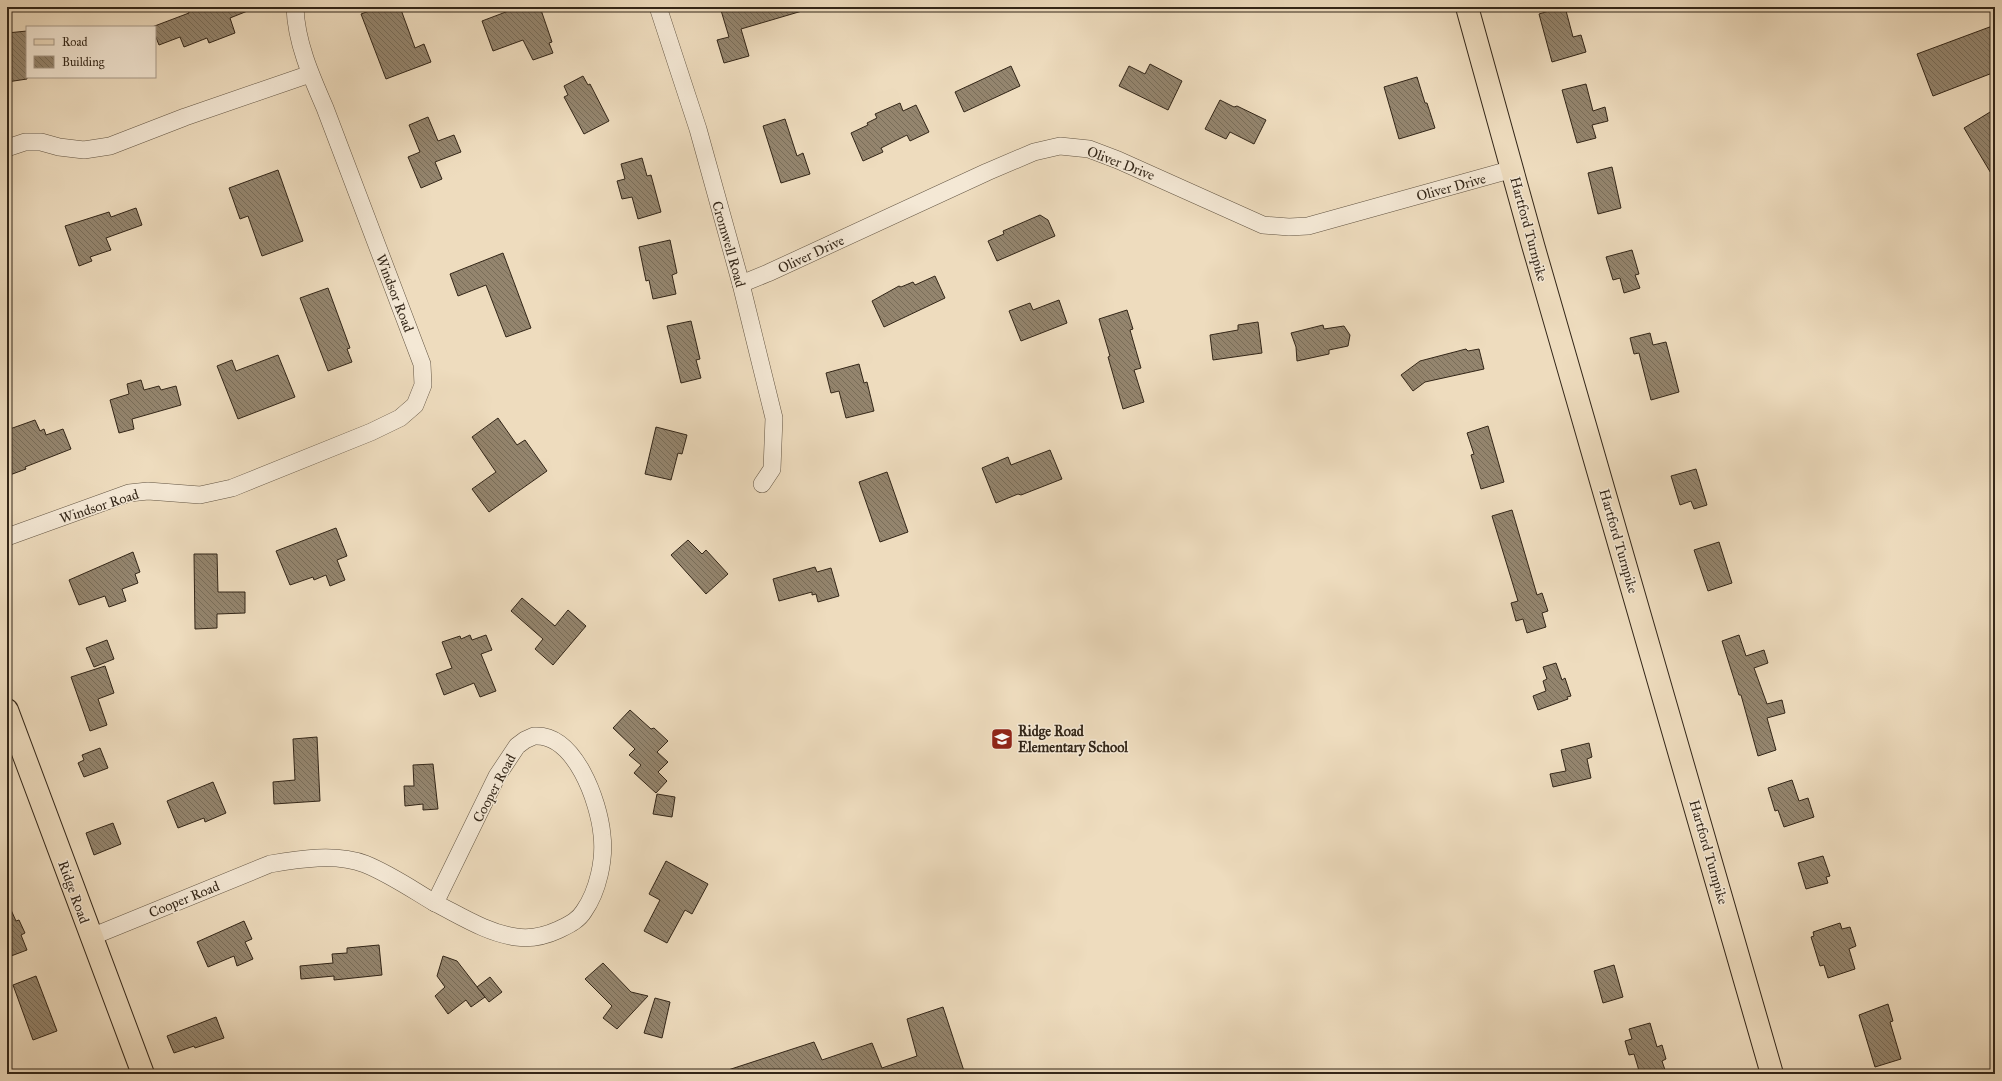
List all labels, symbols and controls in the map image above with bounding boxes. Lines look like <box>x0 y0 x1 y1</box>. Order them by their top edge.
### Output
legend <box>26 26 156 78</box>
text: Road <box>62 35 88 49</box>
text: Building <box>62 55 105 70</box>
street label: Oliver Drive <box>1085 143 1157 184</box>
street label: Oliver Drive <box>1415 170 1488 205</box>
street label: Hartford Turnpike <box>1506 175 1551 284</box>
street label: Cromwell Road <box>708 199 749 289</box>
street label: Oliver Drive <box>775 232 847 277</box>
street label: Windsor Road <box>372 252 417 335</box>
street label: Windsor Road <box>58 486 141 527</box>
street label: Hartford Turnpike <box>1595 487 1642 596</box>
place label: Ridge Road Elementary School <box>1018 723 1129 757</box>
school or university icon: Ridge Road Elementary School <box>989 726 1015 752</box>
street label: Cooper Road <box>469 751 520 825</box>
street label: Hartford Turnpike <box>1685 798 1732 907</box>
street label: Ridge Road <box>54 858 93 926</box>
street label: Cooper Road <box>146 878 222 921</box>

